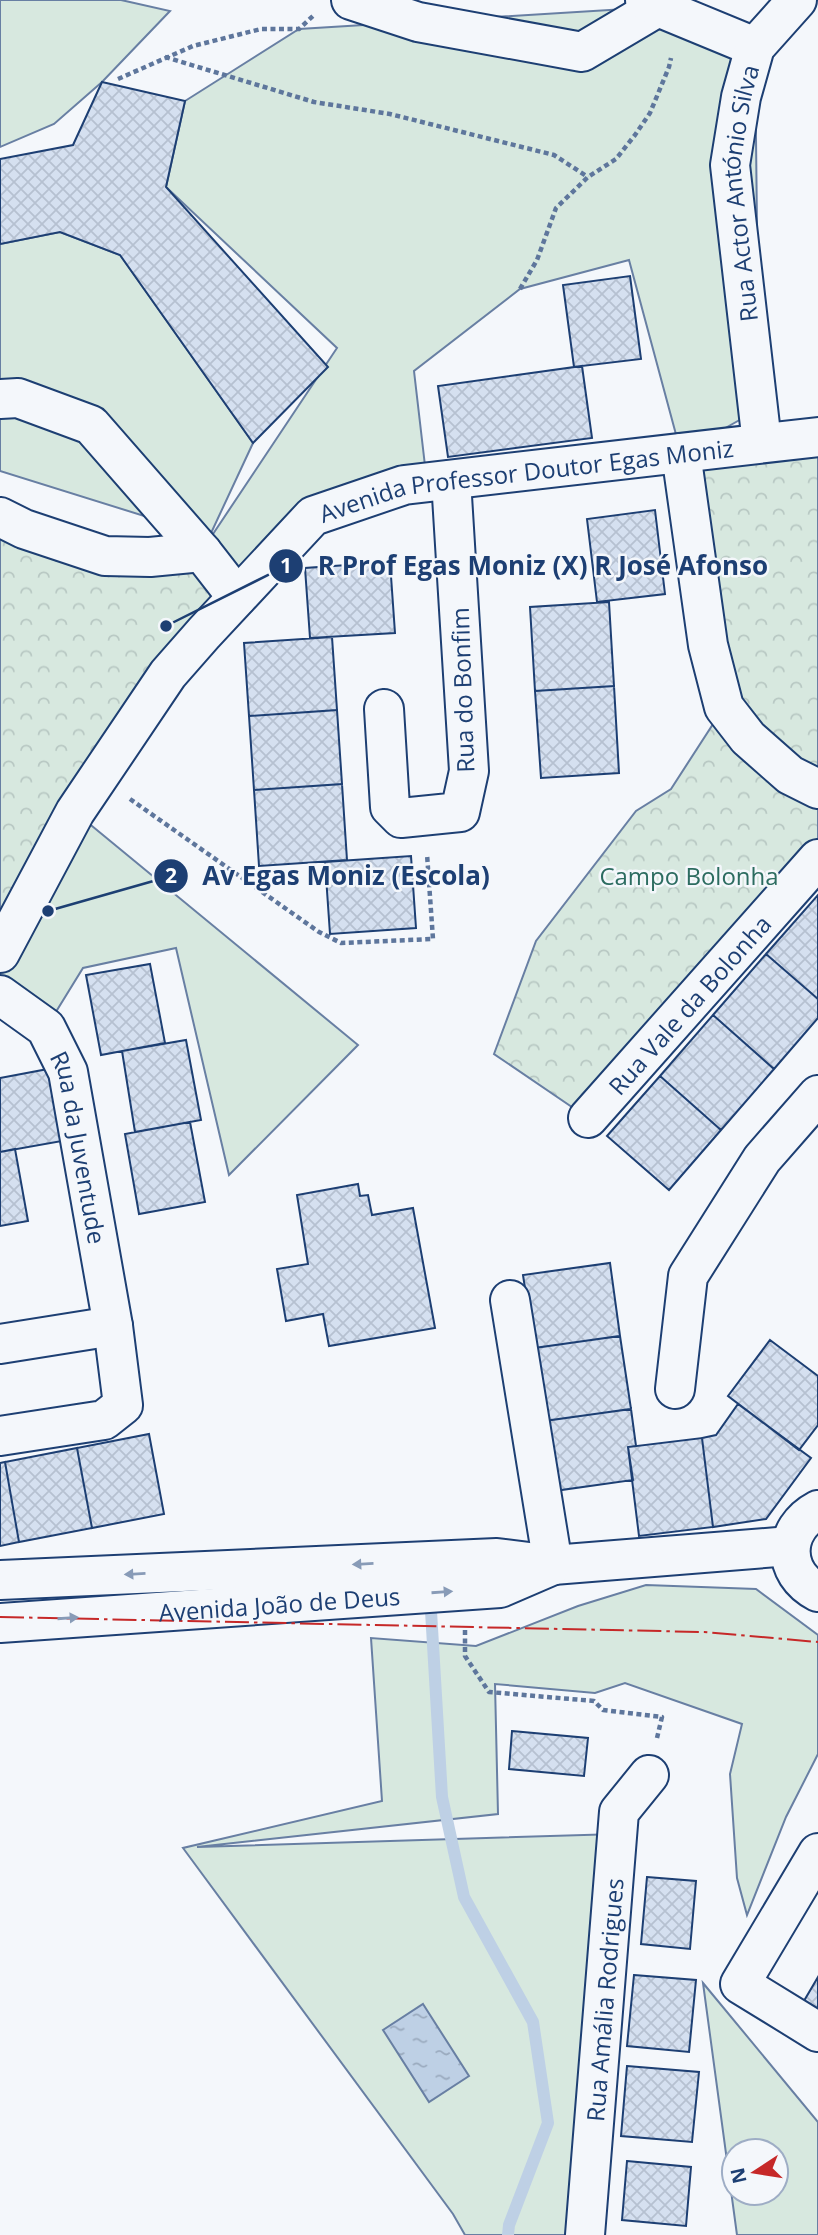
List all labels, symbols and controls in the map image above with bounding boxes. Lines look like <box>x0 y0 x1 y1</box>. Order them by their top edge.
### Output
street label: Rua Actor António Silva <box>713 61 766 324</box>
street label: Avenida Professor Doutor Egas Moniz <box>315 430 735 529</box>
callout: R Prof Egas Moniz (X) R José Afonso <box>268 542 782 589</box>
text: R Prof Egas Moniz (X) R José Afonso <box>318 547 768 583</box>
text: 1 <box>280 551 292 579</box>
street label: Rua do Bonfim <box>443 607 481 773</box>
callout: Av Egas Moniz (Escola) <box>154 852 504 899</box>
text: Av Egas Moniz (Escola) <box>202 857 490 893</box>
park label: Campo Bolonha <box>599 859 779 892</box>
text: 2 <box>165 861 177 889</box>
street label: Rua Vale da Bolonha <box>600 907 778 1101</box>
street label: Rua da Juventude <box>43 1045 115 1247</box>
one-way arrow <box>352 1558 374 1569</box>
one-way arrow <box>124 1568 146 1579</box>
street label: Avenida João de Deus <box>157 1579 401 1628</box>
one-way arrow <box>431 1586 453 1597</box>
one-way arrow <box>57 1612 79 1623</box>
street label: Rua Amália Rodrigues <box>578 1877 630 2123</box>
north arrow <box>720 2137 790 2207</box>
text: N <box>724 2165 753 2186</box>

